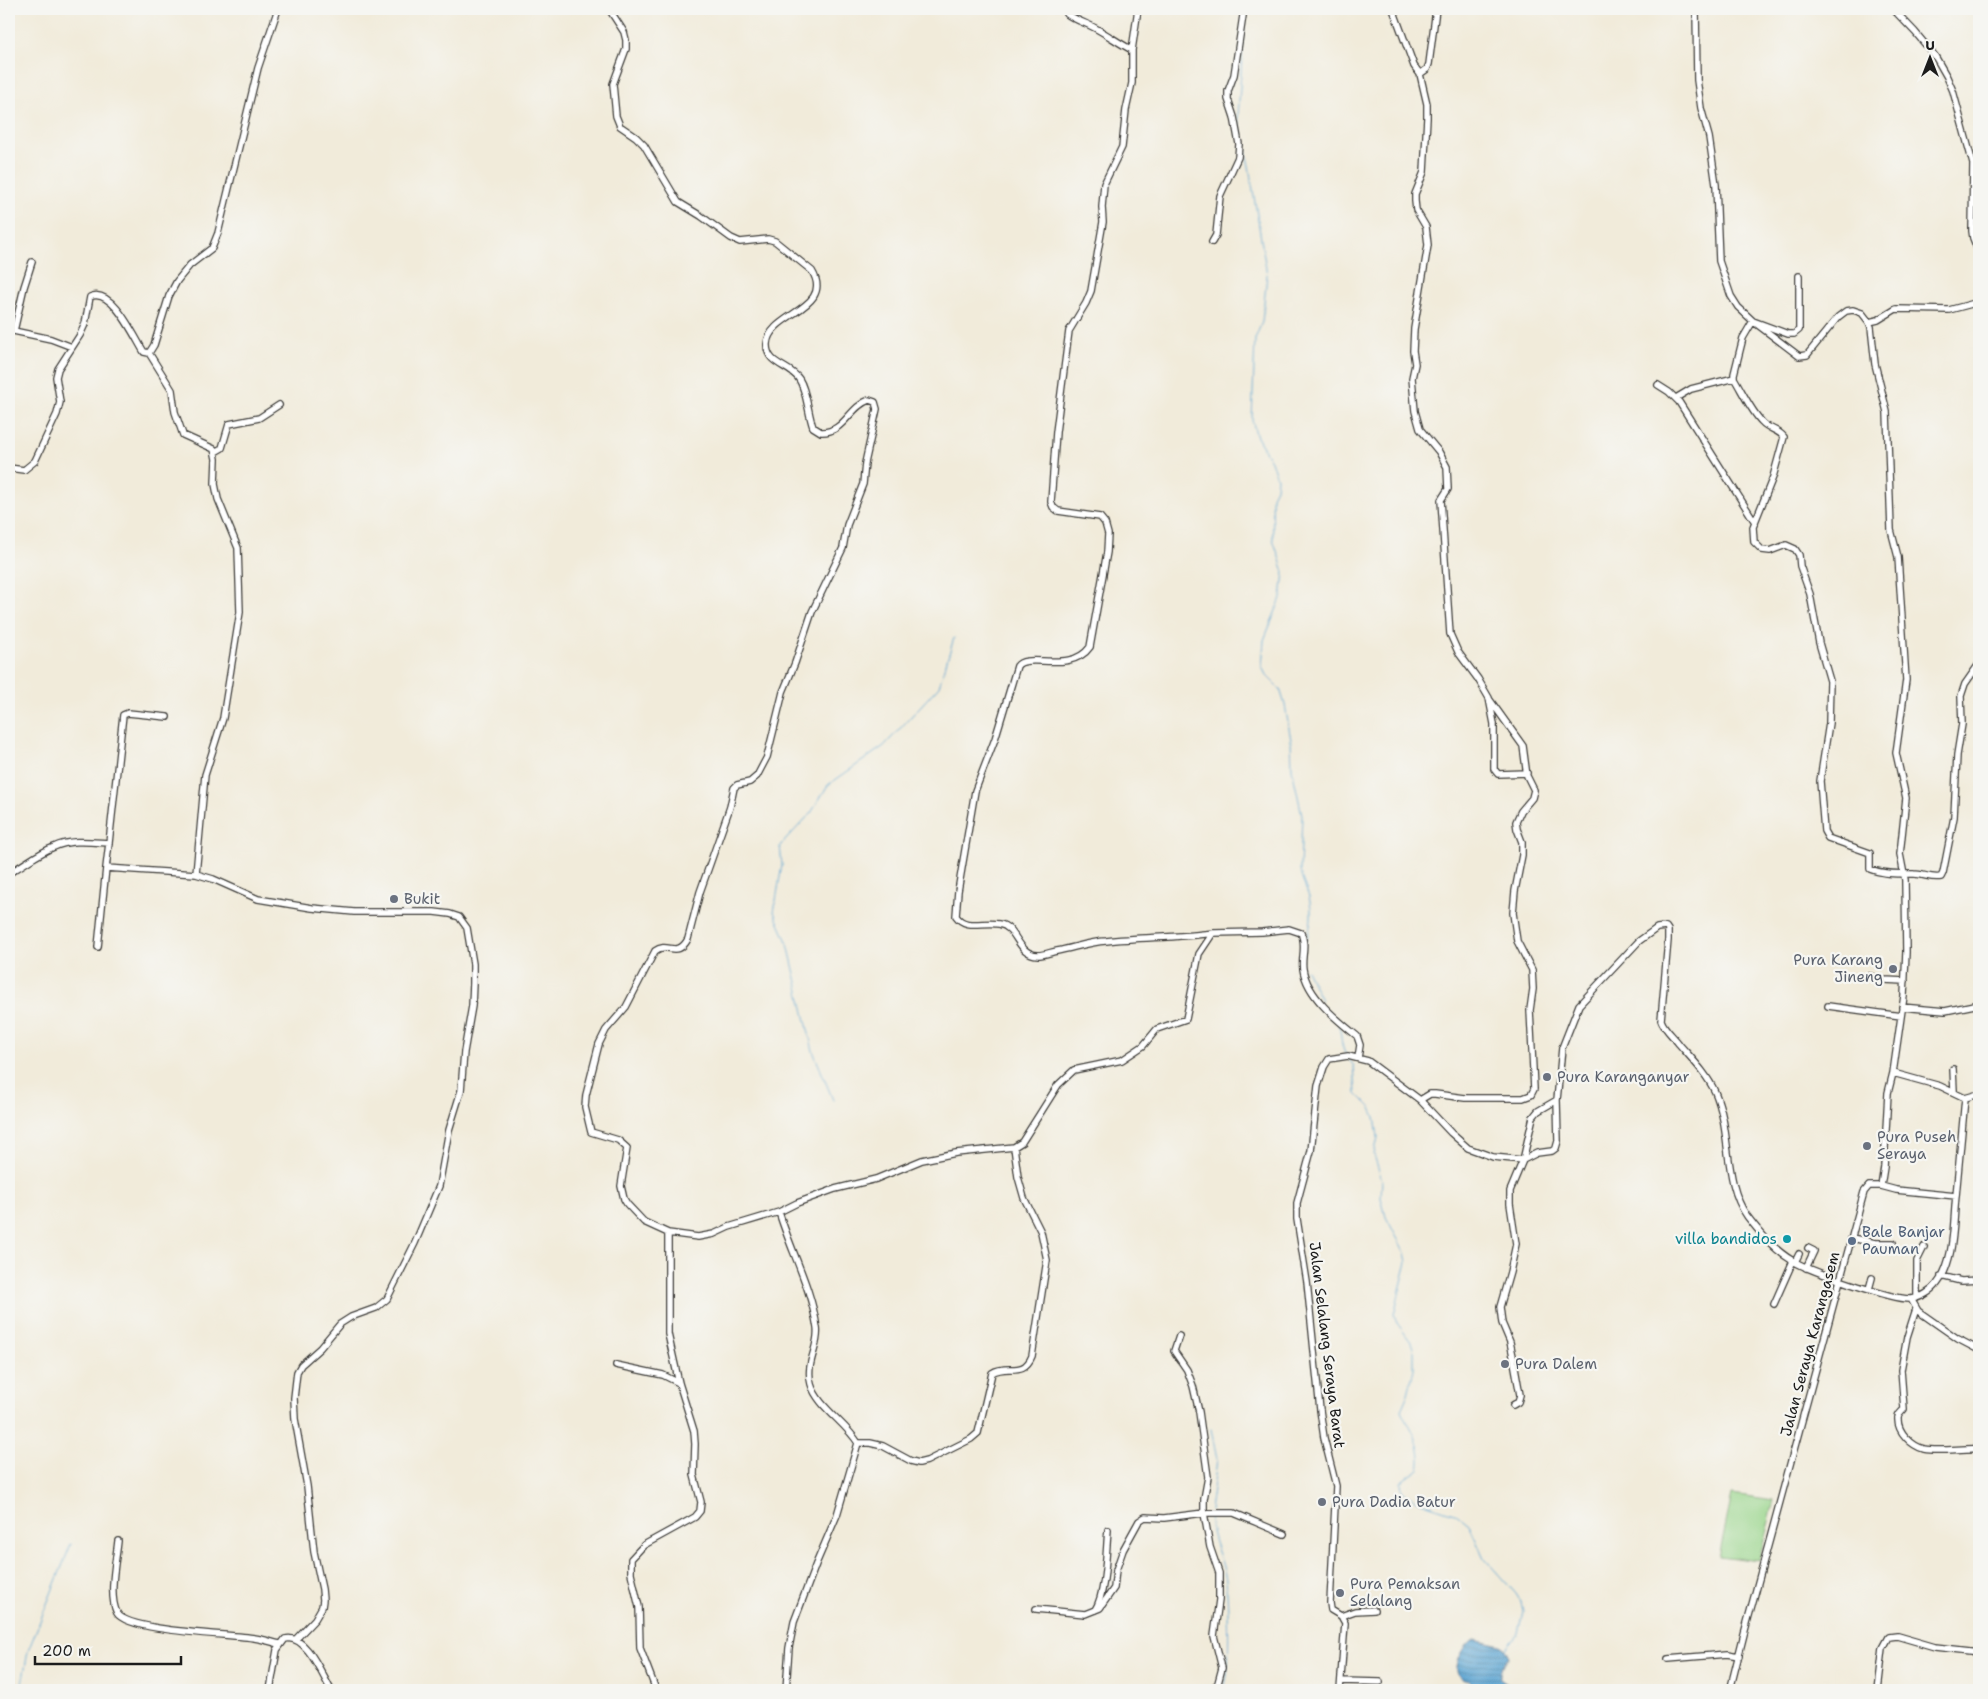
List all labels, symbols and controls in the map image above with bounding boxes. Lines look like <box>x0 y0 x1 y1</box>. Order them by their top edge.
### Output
north arrow <box>1906 32 1956 82</box>
text: U <box>1925 36 1935 54</box>
place label: Bukit <box>404 889 440 909</box>
marker: Bukit <box>388 893 400 905</box>
place label: Pura Karang Jineng <box>1793 950 1883 987</box>
marker: Pura Karang Jineng <box>1887 963 1899 975</box>
place label: Pura Karanganyar <box>1557 1067 1690 1087</box>
marker: Pura Karanganyar <box>1541 1071 1553 1083</box>
place label: Pura Puseh Seraya <box>1877 1127 1956 1164</box>
marker: Pura Puseh Seraya <box>1861 1140 1873 1152</box>
place label: Bale Banjar Pauman <box>1862 1222 1945 1259</box>
place label: villa bandidos <box>1675 1229 1777 1249</box>
marker: villa bandidos <box>1781 1233 1793 1245</box>
marker: Bale Banjar Pauman <box>1846 1235 1858 1247</box>
street label: Jalan Selalang Seraya Barat <box>1304 1241 1350 1449</box>
street label: Jalan Seraya Karangasem <box>1776 1249 1844 1439</box>
place label: Pura Dalem <box>1515 1354 1597 1374</box>
marker: Pura Dalem <box>1499 1358 1511 1370</box>
place label: Pura Dadia Batur <box>1332 1492 1456 1512</box>
marker: Pura Dadia Batur <box>1316 1496 1328 1508</box>
place label: Pura Pemaksan Selalang <box>1350 1574 1460 1611</box>
marker: Pura Pemaksan Selalang <box>1334 1587 1346 1599</box>
scale bar <box>35 1634 181 1666</box>
text: 200 m <box>42 1641 91 1661</box>

